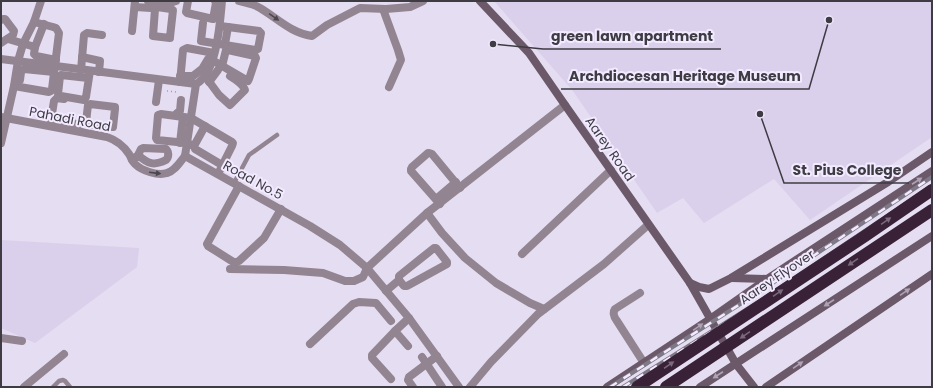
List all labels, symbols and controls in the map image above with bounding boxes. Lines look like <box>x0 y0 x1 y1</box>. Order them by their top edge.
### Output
one-way arrow <box>268 13 279 21</box>
callout: green lawn apartment <box>543 23 721 49</box>
text: green lawn apartment <box>551 26 713 46</box>
callout: Archdiocesan Heritage Museum <box>561 63 809 89</box>
text: Archdiocesan Heritage Museum <box>569 66 801 86</box>
street label: Pahadi Road <box>28 102 112 136</box>
street label: Aarey Road <box>581 113 639 185</box>
street label: Road No.5 <box>220 156 286 204</box>
callout: St. Pius College <box>784 157 909 183</box>
text: St. Pius College <box>793 160 902 180</box>
one-way arrow <box>149 170 161 176</box>
one-way arrow <box>912 177 923 184</box>
one-way arrow <box>881 217 891 225</box>
street label: Aarey Flyover <box>736 245 818 309</box>
one-way arrow <box>847 259 859 266</box>
one-way arrow <box>900 288 911 296</box>
one-way arrow <box>772 290 783 297</box>
one-way arrow <box>824 299 834 307</box>
one-way arrow <box>693 323 703 331</box>
one-way arrow <box>739 331 750 338</box>
one-way arrow <box>664 361 674 369</box>
one-way arrow <box>793 361 803 369</box>
one-way arrow <box>713 371 723 379</box>

